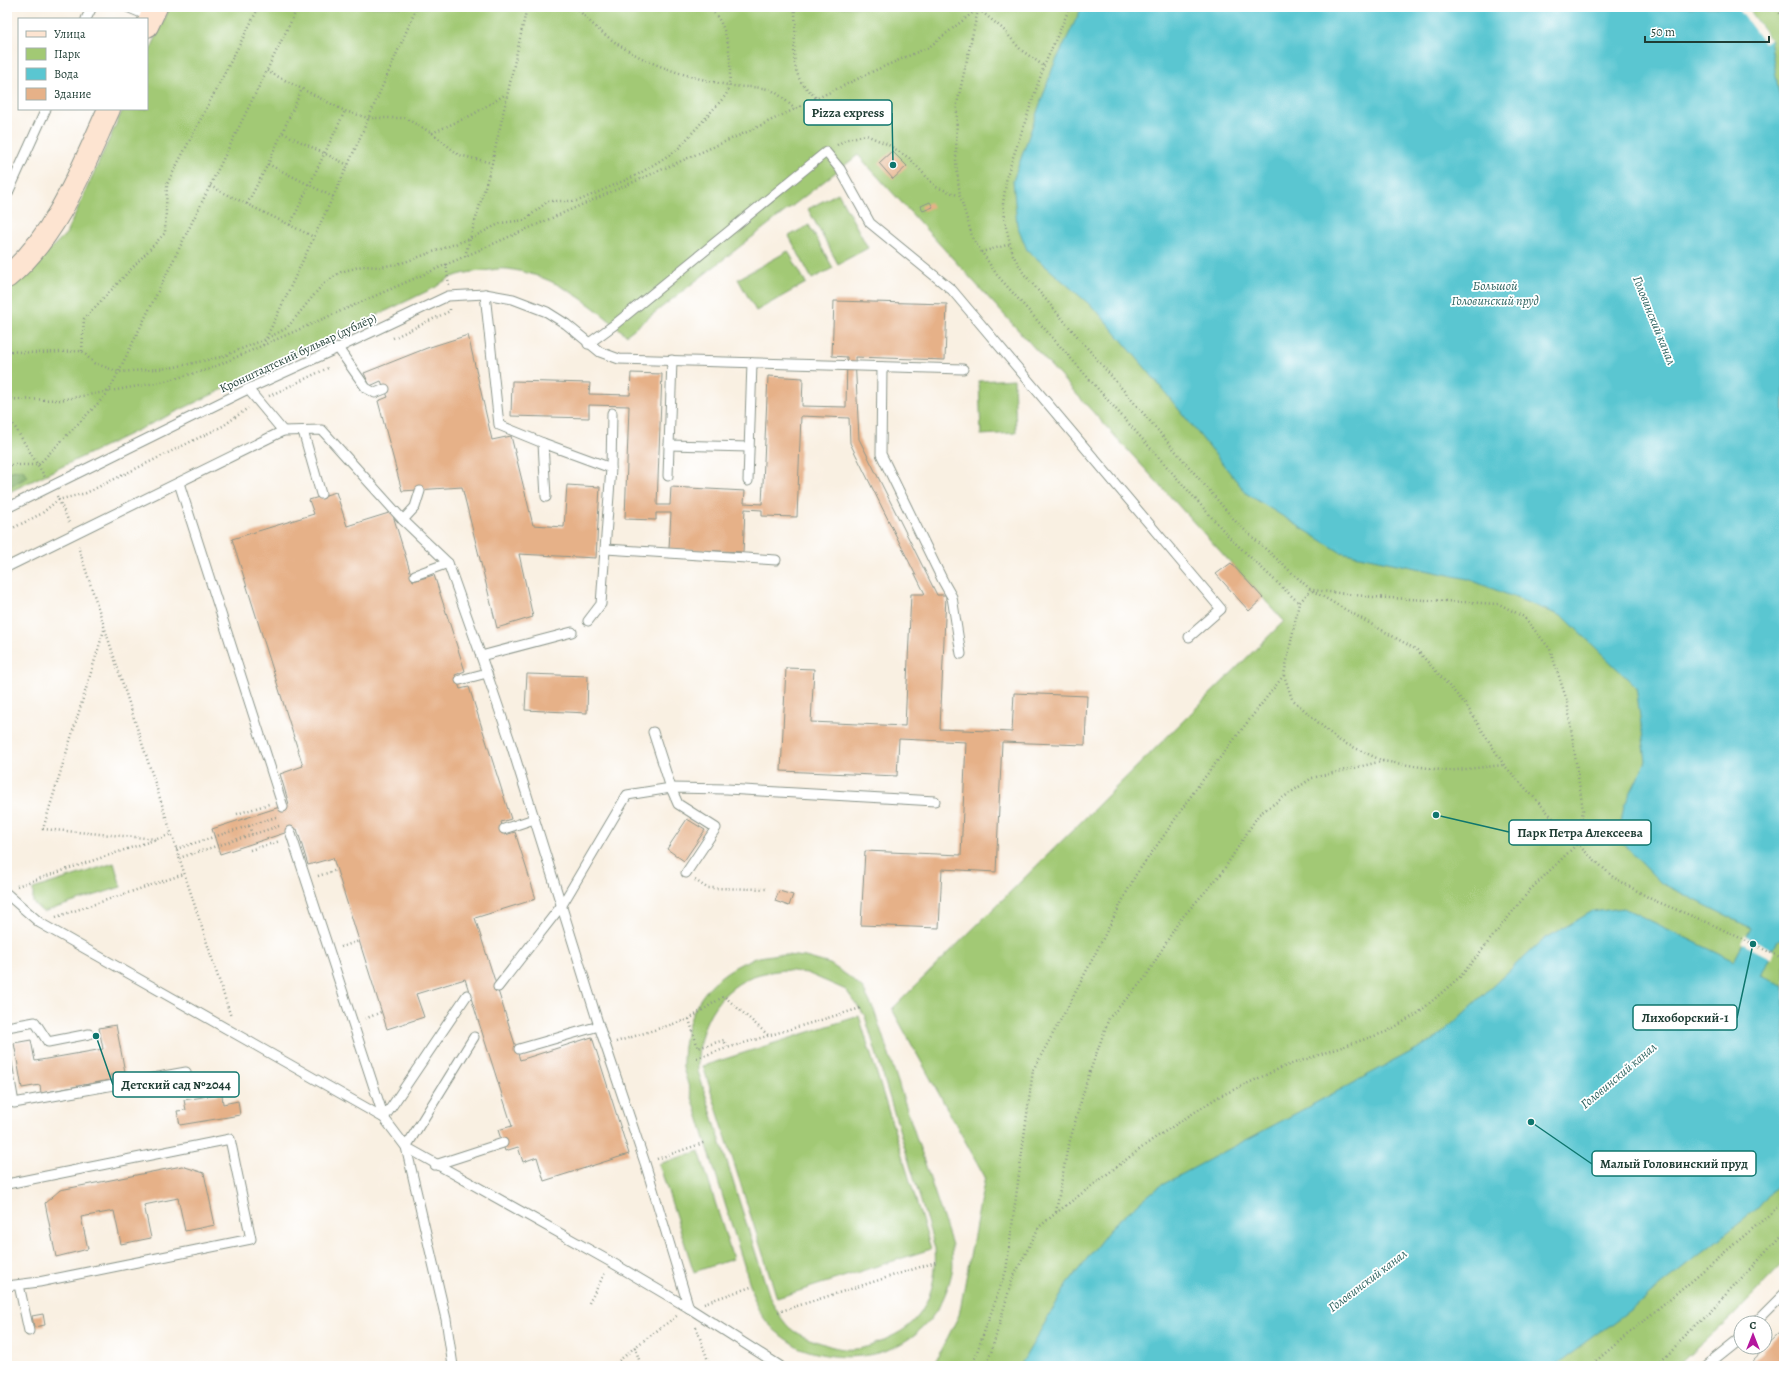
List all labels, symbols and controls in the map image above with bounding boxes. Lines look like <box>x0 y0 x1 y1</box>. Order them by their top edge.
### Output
legend <box>18 18 148 110</box>
scale bar <box>1645 18 1769 44</box>
text: 50 m <box>1651 24 1675 40</box>
text: Улица <box>54 26 86 42</box>
text: Парк <box>54 46 80 62</box>
text: Вода <box>54 66 79 82</box>
text: Здание <box>54 86 91 102</box>
callout: Pizza express <box>804 100 892 125</box>
text: Pizza express <box>812 104 884 121</box>
water label: Головинский канал <box>1629 273 1680 368</box>
water label: Большой Головинский пруд <box>1451 277 1539 309</box>
street label: Кронштадтский бульвар (дублёр) <box>217 310 379 396</box>
callout: Парк Петра Алексеева <box>1509 820 1651 845</box>
text: Парк Петра Алексеева <box>1517 824 1644 841</box>
callout: Лихоборский-1 <box>1633 1005 1737 1030</box>
text: Лихоборский-1 <box>1641 1009 1729 1026</box>
water label: Головинский канал <box>1577 1038 1661 1112</box>
callout: Детский сад №2044 <box>113 1072 239 1097</box>
text: Детский сад №2044 <box>121 1076 231 1093</box>
callout: Малый Головинский пруд <box>1592 1151 1756 1176</box>
text: Малый Головинский пруд <box>1600 1155 1748 1172</box>
water label: Головинский канал <box>1324 1245 1411 1316</box>
north arrow <box>1733 1315 1773 1355</box>
text: С <box>1750 1318 1757 1333</box>

